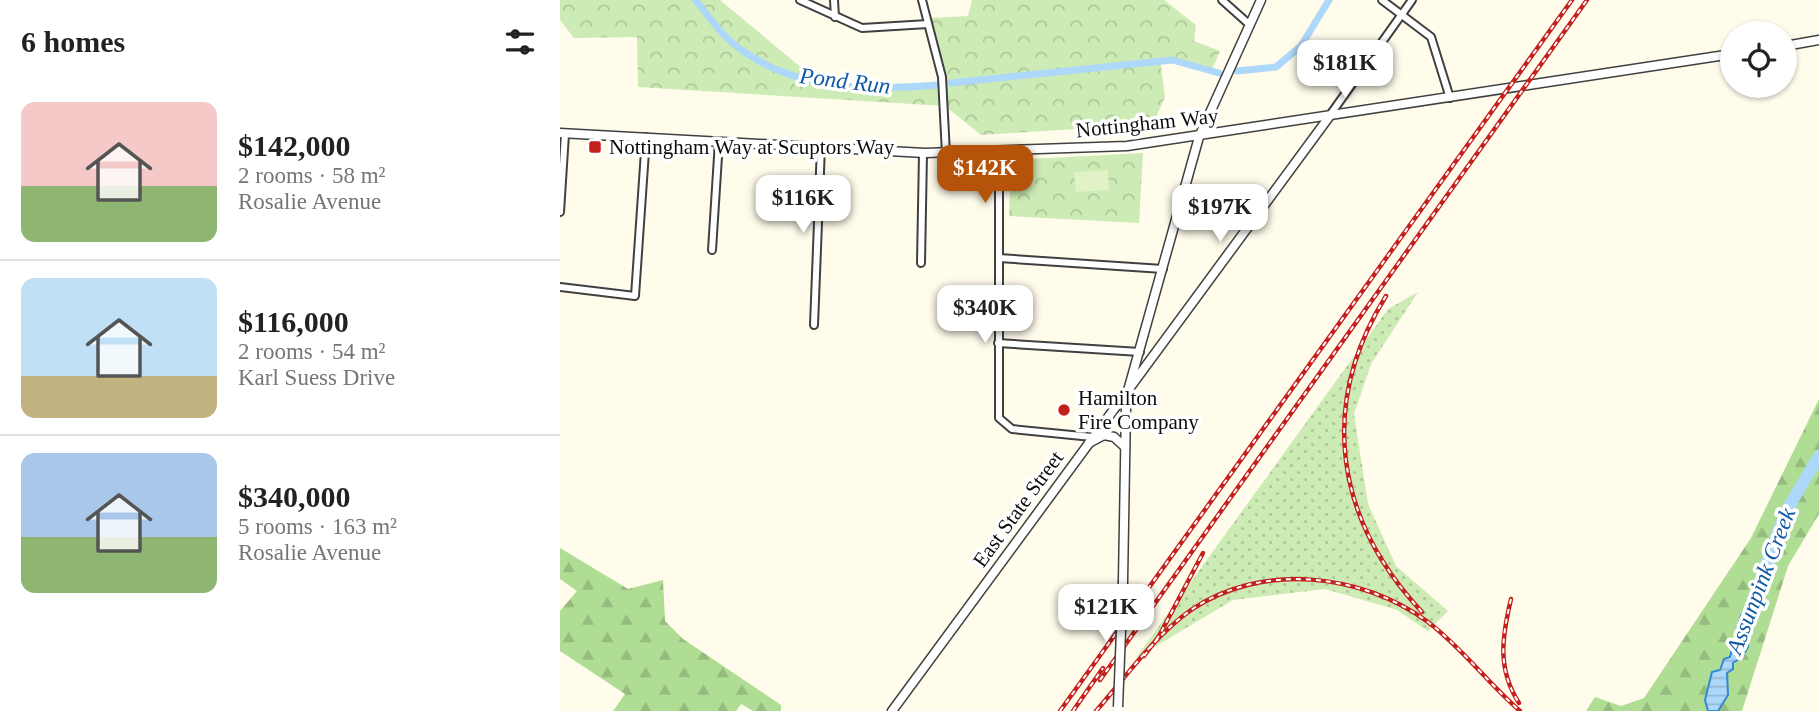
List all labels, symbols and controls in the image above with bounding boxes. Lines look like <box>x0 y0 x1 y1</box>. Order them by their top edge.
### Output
map controls <box>1720 21 1797 98</box>
button: locate <box>1720 21 1797 98</box>
icon: filters <box>501 23 539 61</box>
text: 6 homes <box>21 25 125 58</box>
pin: $181K <box>1296 41 1394 100</box>
text: $181K <box>1313 50 1377 75</box>
water label: Pond Run <box>797 63 892 99</box>
street label: Nottingham Way <box>1075 104 1220 142</box>
text: $142,000 <box>238 129 351 162</box>
icon: home <box>77 130 161 214</box>
place label: Nottingham Way at Scuptors Way <box>609 135 895 159</box>
marker: Nottingham Way at Scuptors Way <box>587 139 603 155</box>
pin: $142K <box>936 146 1034 205</box>
text: $142K <box>953 155 1017 180</box>
text: 2 rooms · 58 m² <box>238 163 385 188</box>
pin: $116K <box>754 176 852 235</box>
pin: $197K <box>1171 184 1269 244</box>
text: $116K <box>772 185 834 210</box>
text: Rosalie Avenue <box>238 189 381 214</box>
text: $197K <box>1188 194 1252 219</box>
pin: $340K <box>936 286 1034 345</box>
text: $340K <box>953 295 1017 320</box>
text: $116,000 <box>238 305 349 338</box>
icon: home <box>77 306 161 390</box>
text: 2 rooms · 54 m² <box>238 339 385 364</box>
text: Karl Suess Drive <box>238 365 395 390</box>
place label: Hamilton Fire Company <box>1078 386 1199 434</box>
marker: Hamilton Fire Company <box>1056 402 1072 418</box>
street label: East State Street <box>968 446 1068 572</box>
text: $340,000 <box>238 480 351 513</box>
icon: home <box>77 481 161 565</box>
water label: Assunpink Creek <box>1721 504 1801 659</box>
text: 5 rooms · 163 m² <box>238 514 397 539</box>
text: Rosalie Avenue <box>238 540 381 565</box>
pin: $121K <box>1057 584 1155 644</box>
text: $121K <box>1074 594 1138 619</box>

